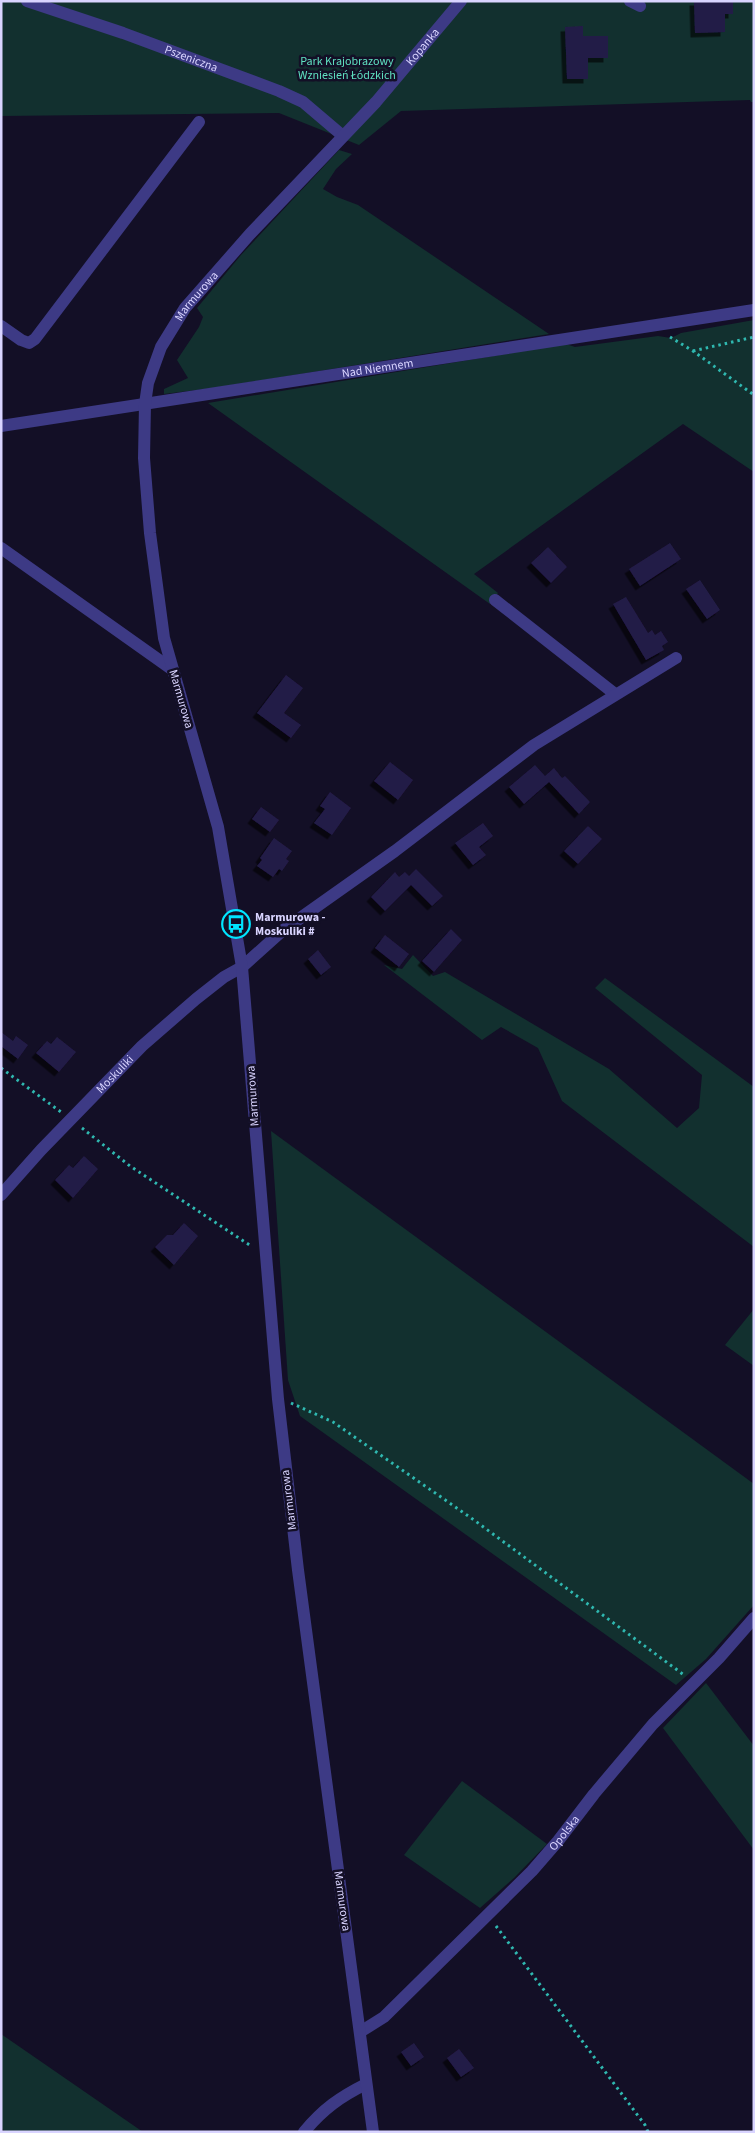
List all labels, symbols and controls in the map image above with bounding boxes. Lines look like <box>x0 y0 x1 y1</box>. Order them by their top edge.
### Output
street label: Kopanka <box>402 24 443 69</box>
street label: Pszeniczna <box>162 41 220 76</box>
park label: Park Krajobrazowy Wzniesień Łódzkich <box>298 53 396 84</box>
street label: Marmurowa <box>170 267 222 324</box>
street label: Nad Niemnem <box>341 354 414 382</box>
street label: Marmurowa <box>164 668 198 730</box>
bus stop icon: Marmurowa - Moskuliki # <box>221 909 251 939</box>
place label: Marmurowa - Moskuliki # <box>255 909 325 940</box>
street label: Moskuliki <box>92 1051 137 1097</box>
street label: Marmurowa <box>242 1065 264 1127</box>
street label: Marmurowa <box>277 1469 301 1531</box>
street label: Opolska <box>545 1811 583 1854</box>
street label: Marmurowa <box>329 1870 355 1932</box>

